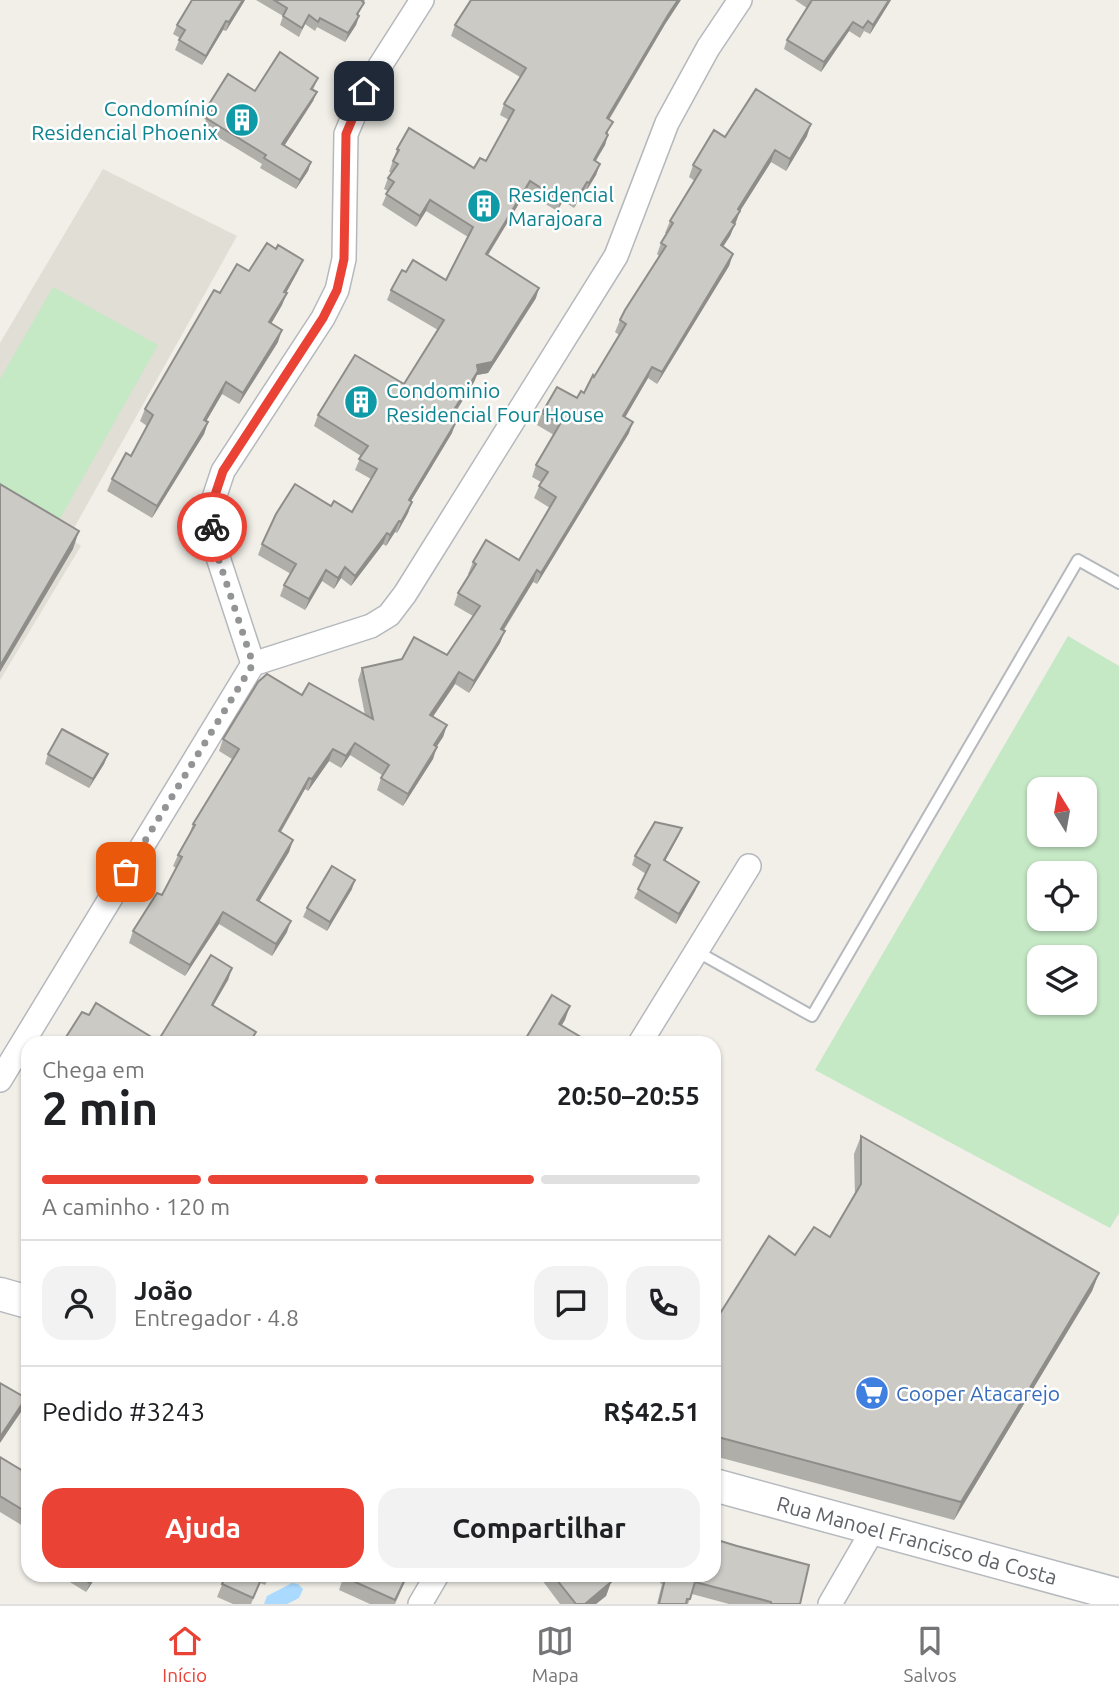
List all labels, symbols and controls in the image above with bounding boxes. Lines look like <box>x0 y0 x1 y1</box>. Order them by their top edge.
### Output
pin <box>334 61 394 121</box>
icon: home <box>345 72 383 110</box>
place label: Condomínio Residencial Phoenix <box>31 96 218 144</box>
building icon: Condomínio Residencial Phoenix <box>223 101 261 139</box>
place label: Residencial Marajoara <box>508 182 614 230</box>
building icon: Residencial Marajoara <box>465 187 503 225</box>
place label: Condominio Residencial Four House <box>386 378 604 426</box>
building icon: Condominio Residencial Four House <box>342 383 380 421</box>
courier <box>177 492 247 562</box>
icon: bike <box>193 508 231 546</box>
north arrow <box>1027 777 1097 847</box>
map controls <box>1027 777 1097 1015</box>
pin <box>96 842 156 902</box>
icon: bag <box>107 853 145 891</box>
button: locate <box>1027 861 1097 931</box>
button: layers <box>1027 945 1097 1015</box>
text: Chega em <box>42 1057 145 1082</box>
text: 20:50–20:55 <box>557 1081 700 1110</box>
text: 2 min <box>42 1082 158 1134</box>
text: A caminho · 120 m <box>42 1194 230 1219</box>
button: person <box>42 1266 116 1340</box>
button: chat <box>534 1266 608 1340</box>
button: phone <box>626 1266 700 1340</box>
text: João <box>134 1276 193 1305</box>
text: Entregador · 4.8 <box>134 1305 299 1330</box>
supermarket icon: Cooper Atacarejo <box>853 1374 891 1412</box>
place label: Cooper Atacarejo <box>896 1381 1060 1405</box>
text: Pedido #3243 <box>42 1397 205 1426</box>
text: R$42.51 <box>603 1397 700 1426</box>
button: Ajuda <box>42 1488 364 1568</box>
button: Compartilhar <box>378 1488 700 1568</box>
street label: Rua Manoel Francisco da Costa <box>774 1491 1060 1589</box>
tab: Início <box>162 1622 207 1686</box>
tab: Mapa <box>532 1622 579 1686</box>
tab: Salvos <box>903 1622 957 1686</box>

